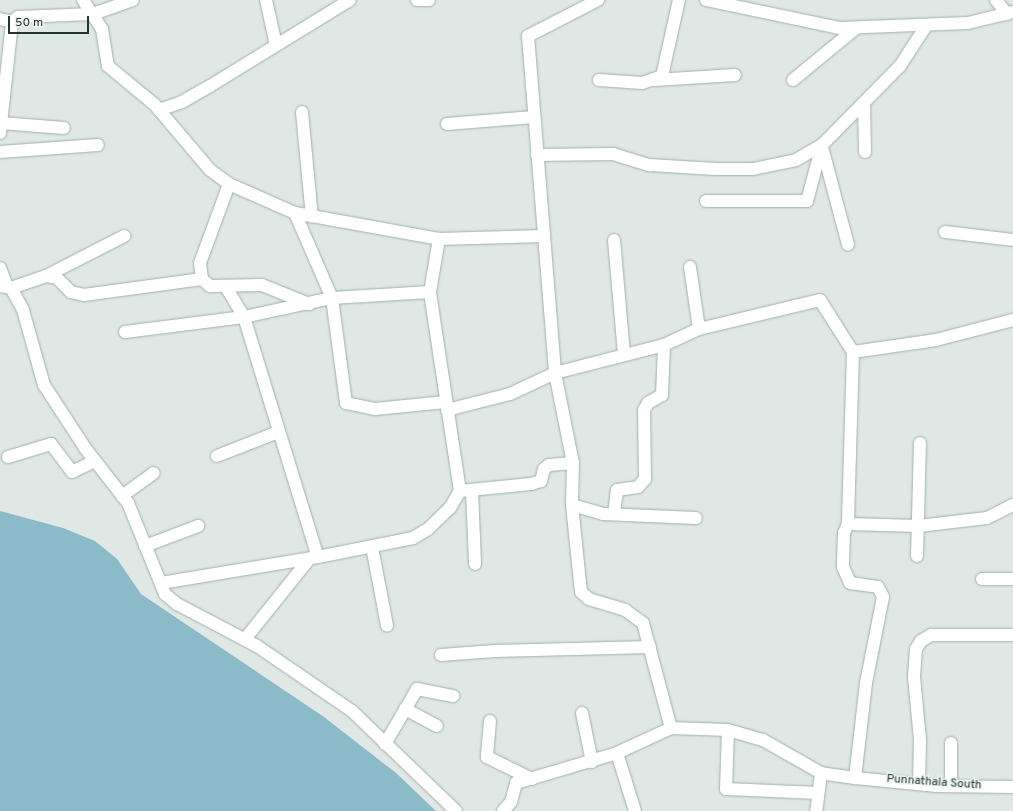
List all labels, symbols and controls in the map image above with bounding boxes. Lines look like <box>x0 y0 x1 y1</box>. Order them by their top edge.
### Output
scale bar <box>10 8 91 34</box>
text: 50 m <box>15 15 43 31</box>
street label: Punnathala South <box>886 772 982 794</box>

